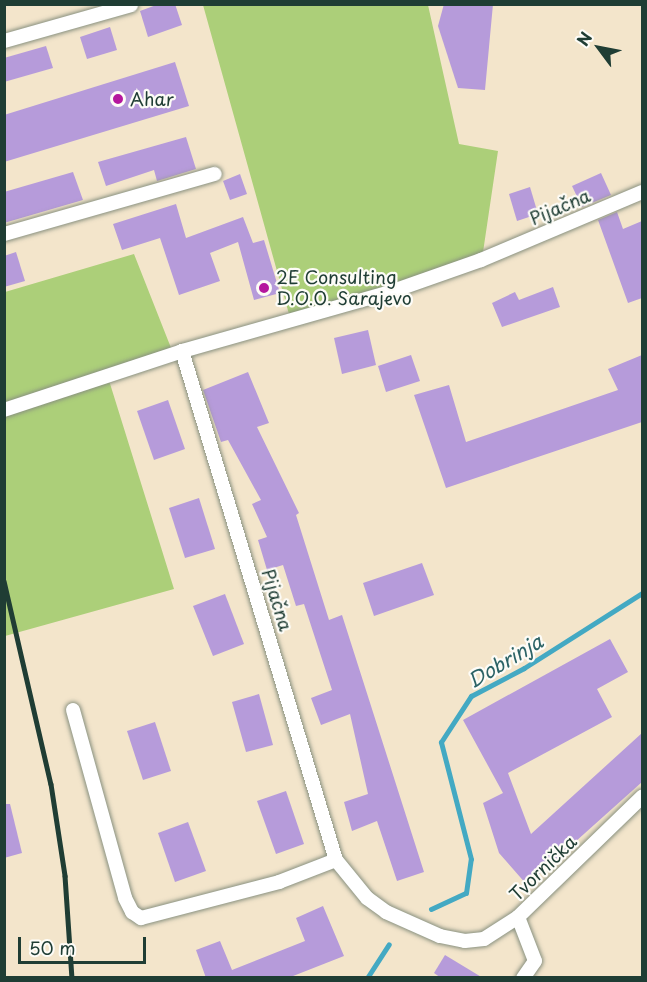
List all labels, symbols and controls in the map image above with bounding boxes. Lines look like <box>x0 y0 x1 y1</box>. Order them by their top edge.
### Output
north arrow <box>569 18 629 78</box>
text: N <box>570 27 597 50</box>
place label: Ahar <box>130 88 174 110</box>
marker: Ahar <box>111 92 125 106</box>
street label: Pijačna <box>526 185 594 229</box>
place label: 2E Consulting D.O.O. Sarajevo <box>276 267 413 310</box>
marker: 2E Consulting D.O.O. Sarajevo <box>257 281 271 295</box>
street label: Pijačna <box>257 566 297 634</box>
water label: Dobrinja <box>463 629 547 693</box>
street label: Tvornička <box>505 831 581 905</box>
scale bar <box>21 925 148 963</box>
text: 50 m <box>29 934 76 961</box>

